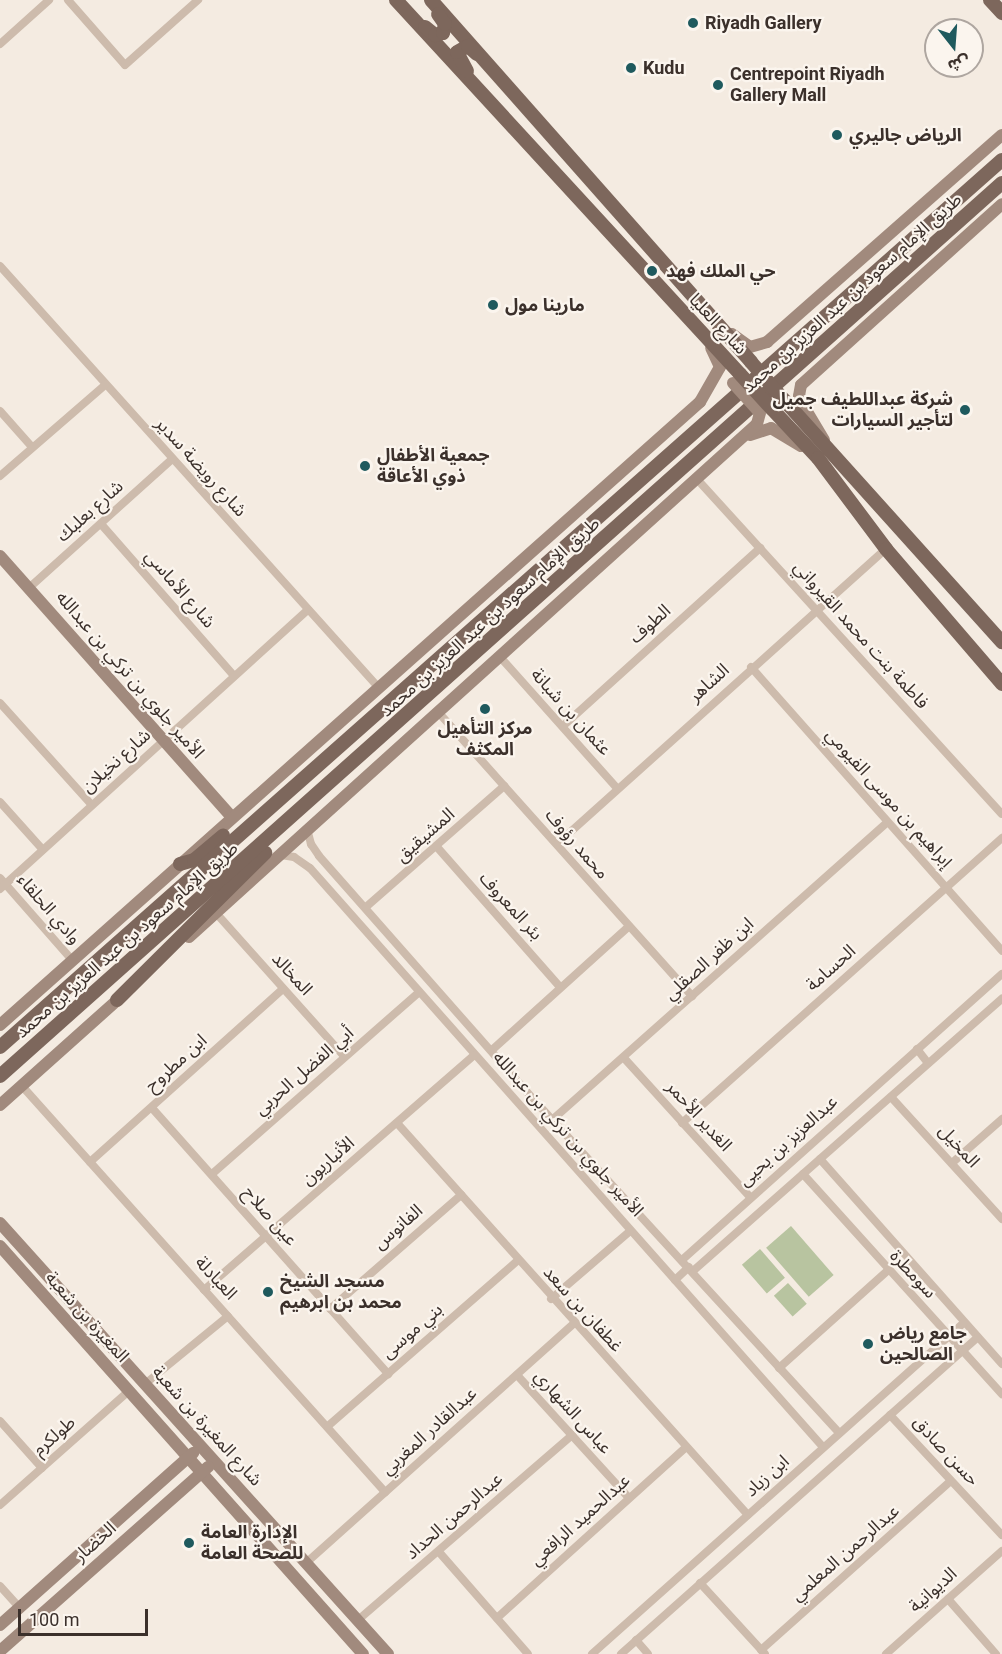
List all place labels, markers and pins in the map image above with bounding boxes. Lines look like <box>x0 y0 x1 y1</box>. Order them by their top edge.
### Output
place label: Riyadh Gallery <box>705 12 822 34</box>
marker: Riyadh Gallery <box>686 16 700 30</box>
place label: Kudu <box>643 57 685 79</box>
marker: Kudu <box>624 61 638 75</box>
place label: Centrepoint Riyadh Gallery Mall <box>730 64 885 106</box>
marker: Centrepoint Riyadh Gallery Mall <box>711 78 725 92</box>
place label: الرياض جاليري <box>849 124 962 146</box>
marker: الرياض جاليري <box>830 128 844 142</box>
place label: حي الملك فهد <box>666 260 776 282</box>
marker: حي الملك فهد <box>643 262 661 280</box>
place label: مارينا مول <box>505 294 585 316</box>
marker: مارينا مول <box>486 298 500 312</box>
place label: شركة عبداللطيف جميل لتأجير السيارات <box>772 389 953 432</box>
marker: شركة عبداللطيف جميل لتأجير السيارات <box>958 403 972 417</box>
place label: جمعية الأطفال ذوي الأعاقة <box>377 445 489 488</box>
marker: جمعية الأطفال ذوي الأعاقة <box>358 459 372 473</box>
marker: مركز التأهيل المكثف <box>478 702 492 716</box>
place label: مركز التأهيل المكثف <box>437 718 533 760</box>
place label: مسجد الشيخ محمد بن ابرهيم <box>280 1271 402 1314</box>
marker: مسجد الشيخ محمد بن ابرهيم <box>261 1285 275 1299</box>
place label: جامع رياض الصالحين <box>880 1323 967 1366</box>
marker: جامع رياض الصالحين <box>861 1337 875 1351</box>
place label: الإدارة العامة للصحة العامة <box>201 1522 303 1564</box>
marker: الإدارة العامة للصحة العامة <box>182 1536 196 1550</box>

